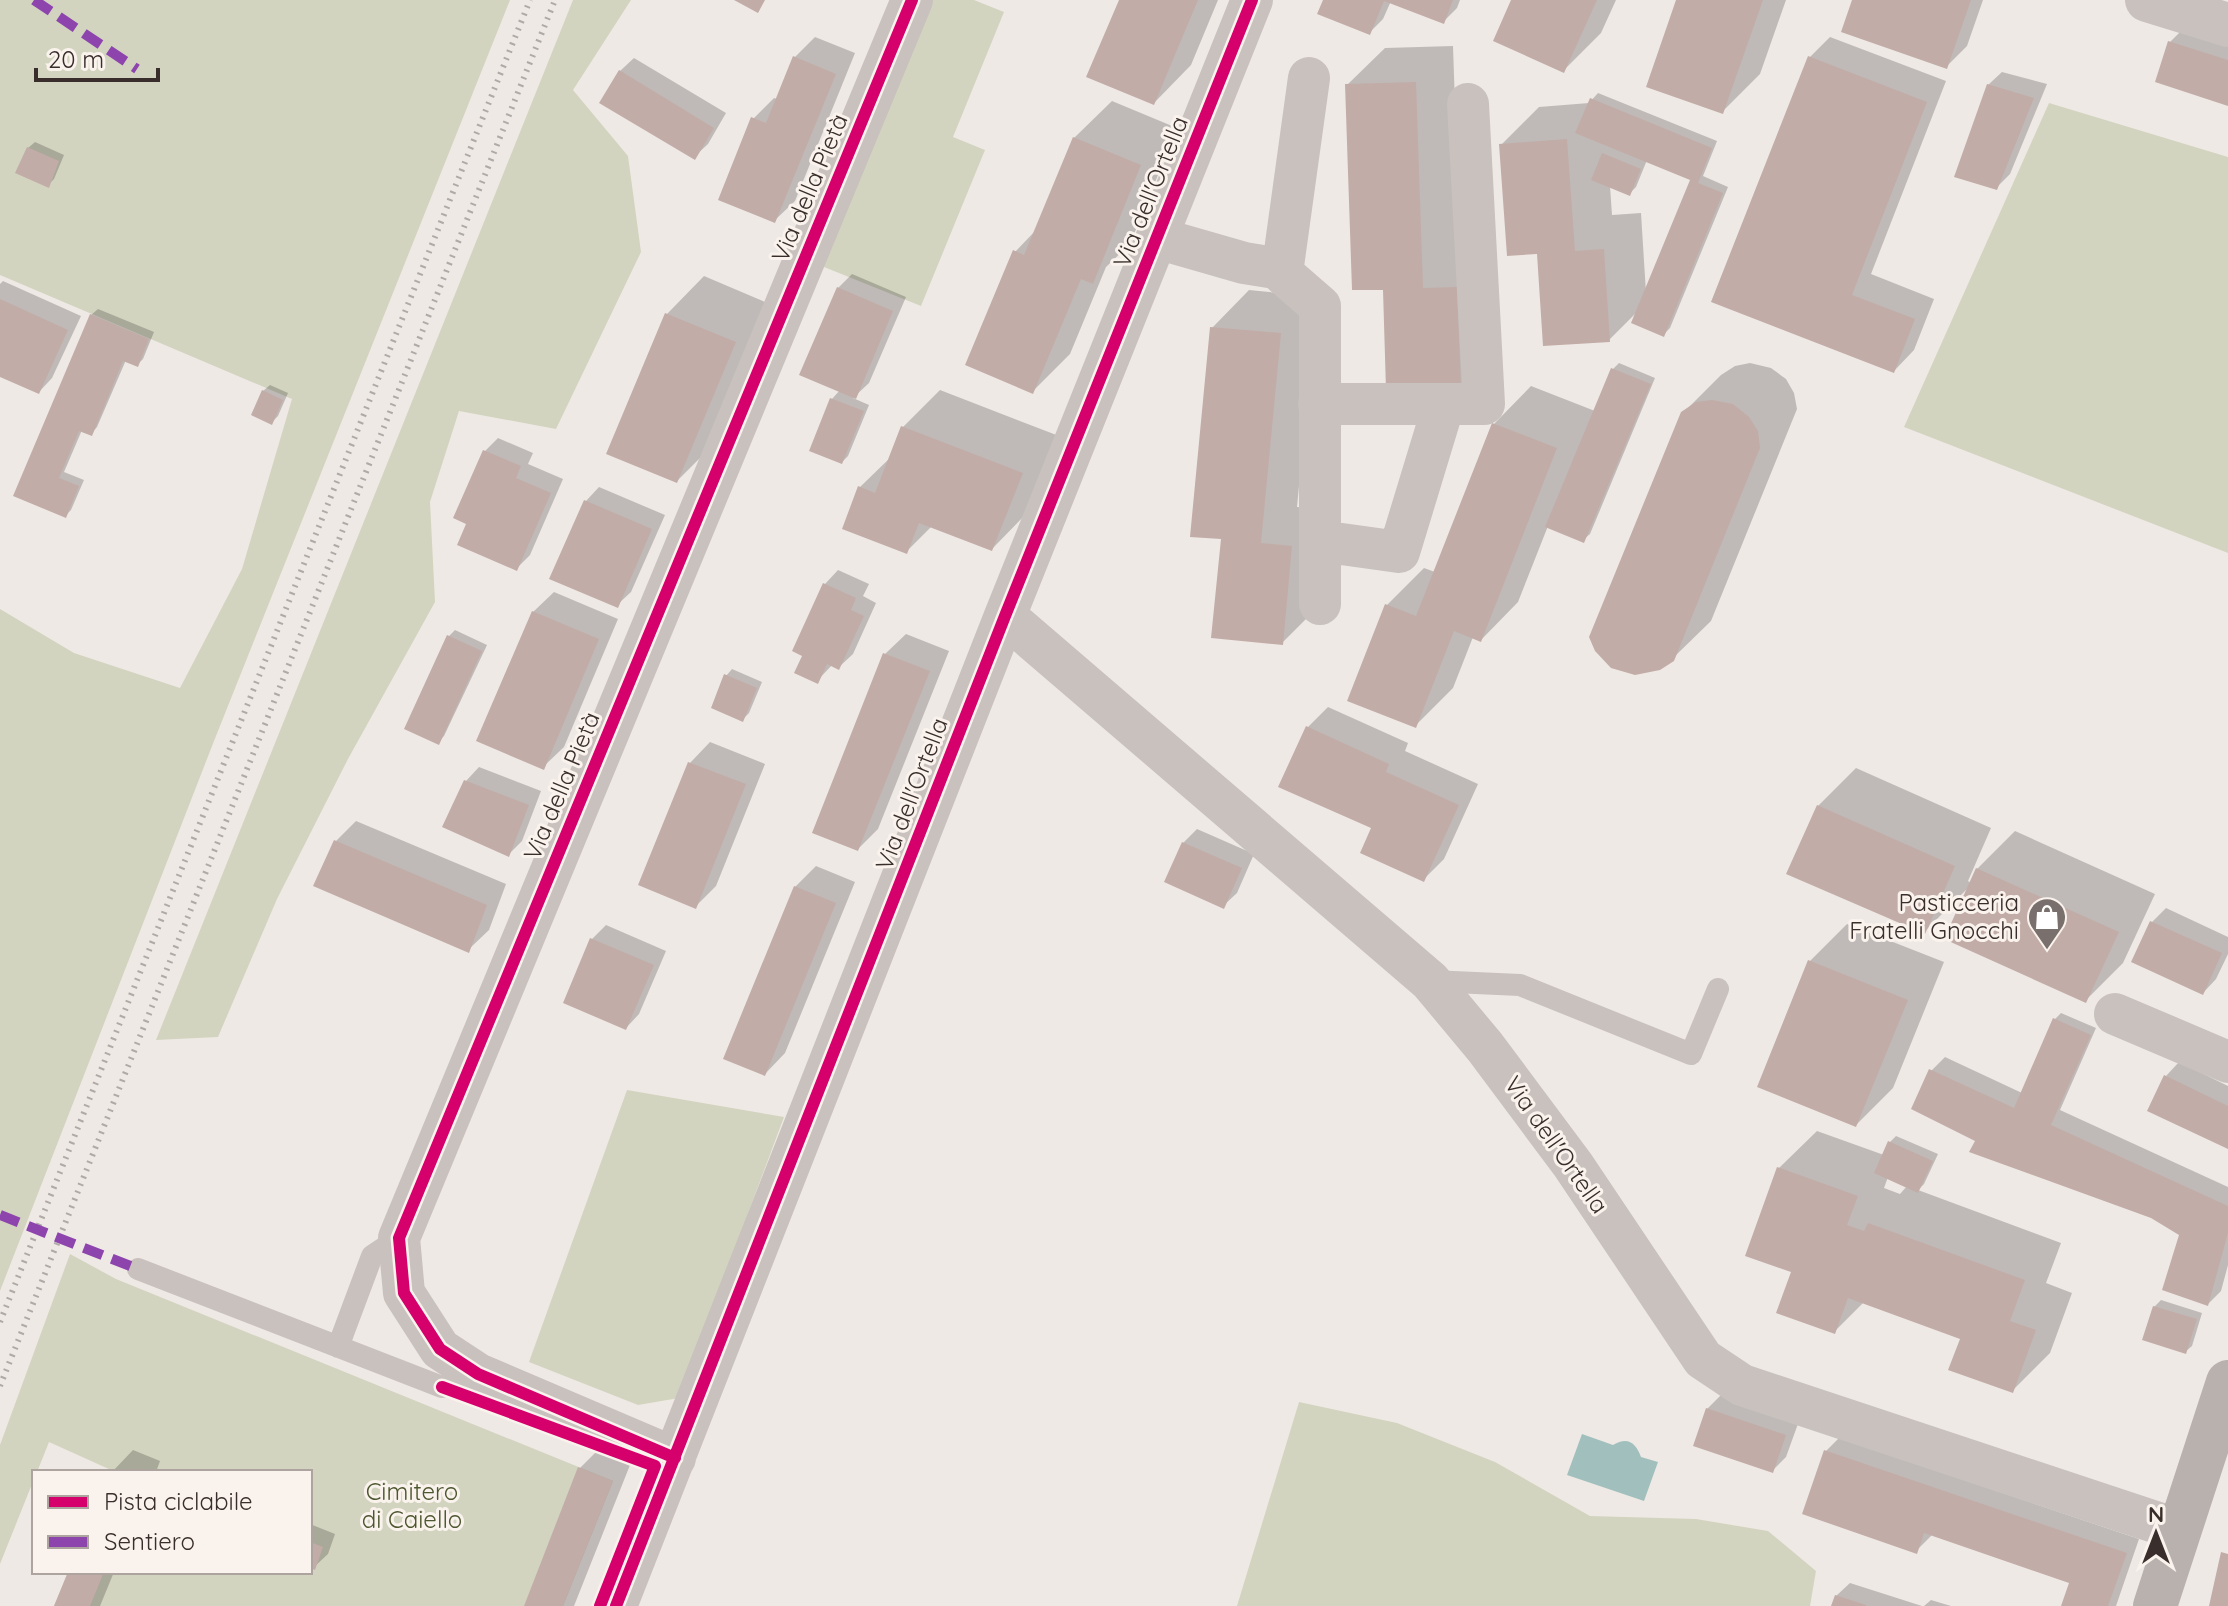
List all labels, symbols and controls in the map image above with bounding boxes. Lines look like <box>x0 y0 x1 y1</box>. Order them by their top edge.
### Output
scale bar <box>36 32 158 82</box>
text: 20 m <box>48 44 104 74</box>
street label: Via della Pietà <box>764 109 854 266</box>
street label: Via dell'Ortella <box>1106 111 1194 272</box>
street label: Via della Pietà <box>516 707 606 864</box>
street label: Via dell'Ortella <box>868 713 954 874</box>
place label: Pasticceria Fratelli Gnocchi <box>1849 887 2019 945</box>
shop icon: Pasticceria Fratelli Gnocchi <box>2026 896 2068 951</box>
street label: Via dell'Ortella <box>1498 1070 1615 1219</box>
legend <box>32 1470 312 1574</box>
park label: Cimitero di Caiello <box>362 1476 462 1534</box>
text: Pista ciclabile <box>104 1486 253 1516</box>
north arrow <box>2116 1494 2196 1574</box>
text: N <box>2148 1500 2164 1528</box>
text: Sentiero <box>104 1526 195 1556</box>

